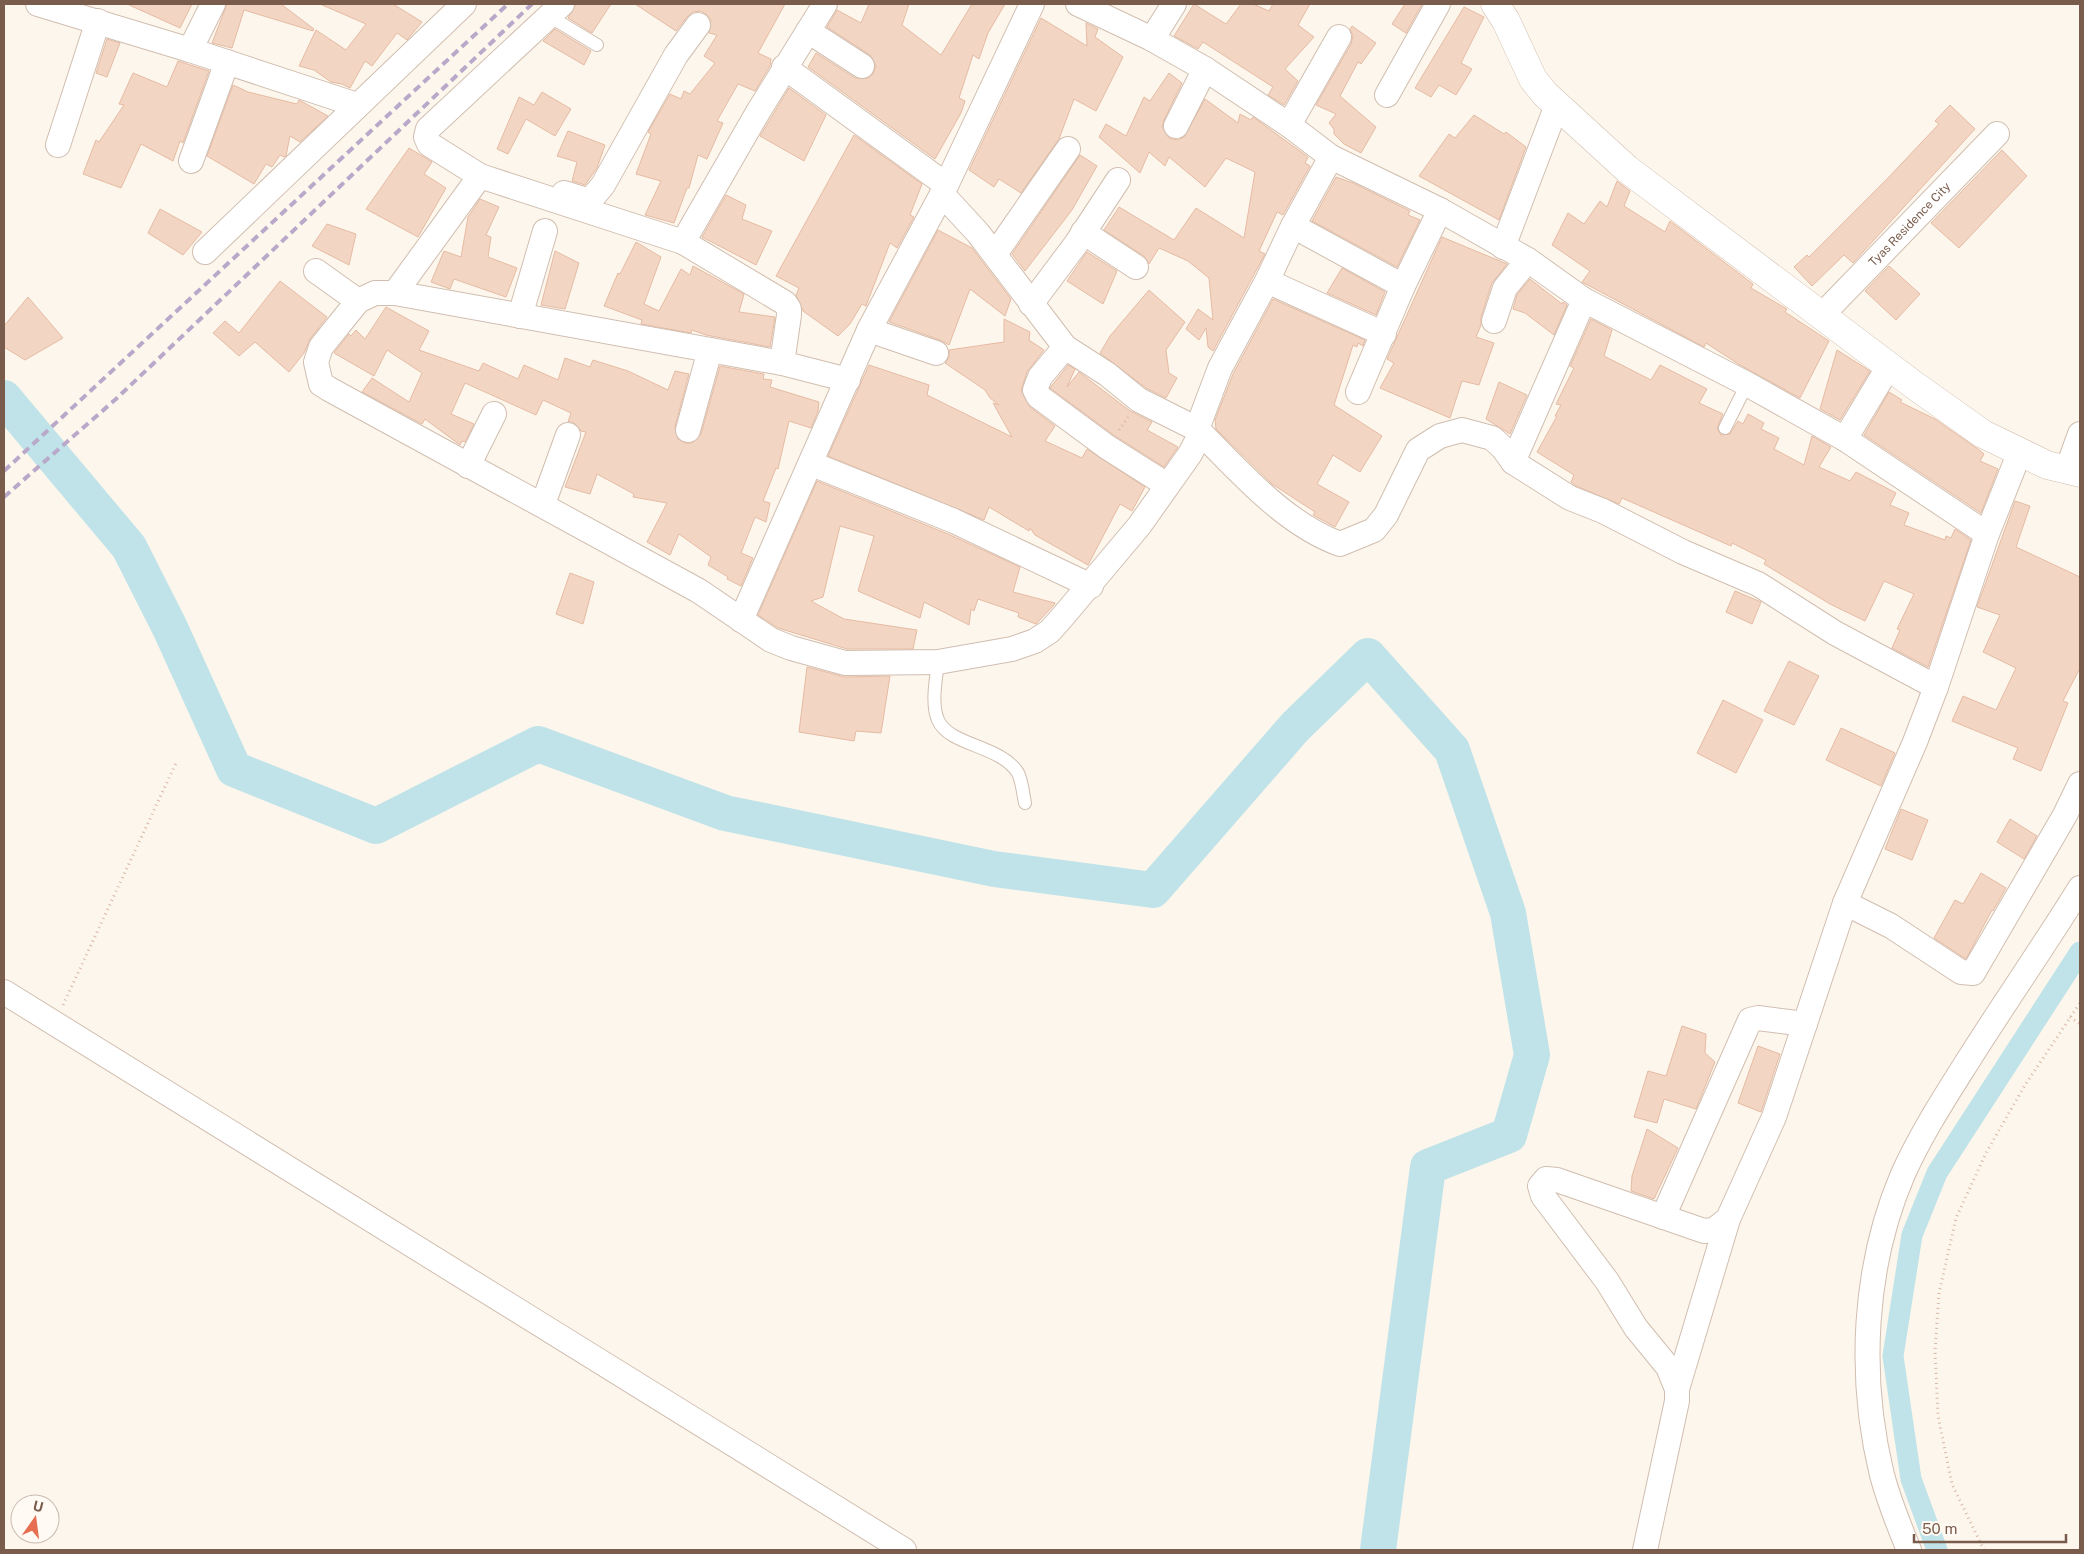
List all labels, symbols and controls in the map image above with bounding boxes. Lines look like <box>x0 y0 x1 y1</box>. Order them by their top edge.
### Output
street label: Tyas Residence City <box>1866 179 1954 269</box>
north arrow <box>10 1494 60 1544</box>
text: U <box>31 1497 45 1515</box>
scale bar <box>1914 1512 2066 1544</box>
text: 50 m <box>1922 1520 1957 1537</box>

